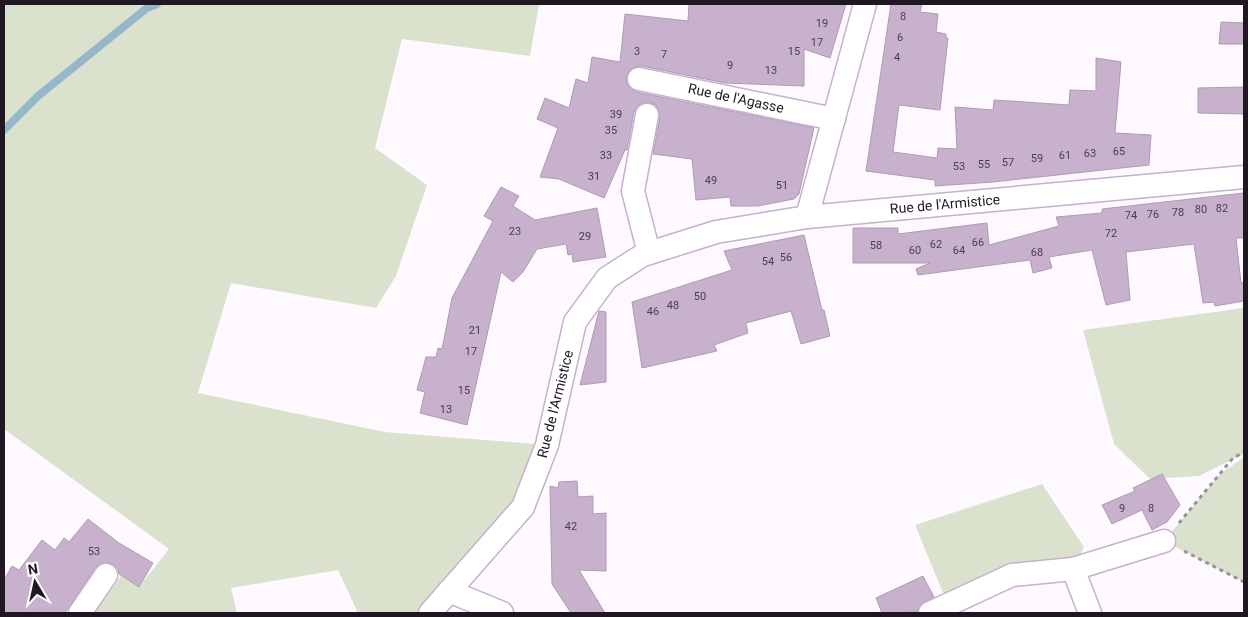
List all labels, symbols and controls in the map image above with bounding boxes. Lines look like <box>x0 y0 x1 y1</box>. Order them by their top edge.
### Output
house number: 8 <box>900 10 906 23</box>
house number: 19 <box>816 17 828 30</box>
house number: 6 <box>897 31 903 44</box>
house number: 17 <box>811 36 823 49</box>
house number: 3 <box>634 45 640 58</box>
house number: 15 <box>788 45 800 58</box>
house number: 7 <box>661 48 667 61</box>
house number: 4 <box>894 51 900 64</box>
house number: 9 <box>727 59 733 72</box>
house number: 13 <box>765 64 777 77</box>
street label: Rue de l'Agasse <box>687 80 785 116</box>
house number: 39 <box>610 108 622 121</box>
house number: 35 <box>605 124 617 137</box>
house number: 65 <box>1113 145 1125 158</box>
house number: 63 <box>1084 147 1096 160</box>
house number: 33 <box>600 149 612 162</box>
house number: 61 <box>1059 149 1071 162</box>
house number: 59 <box>1031 152 1043 165</box>
house number: 57 <box>1002 156 1014 169</box>
house number: 55 <box>978 158 990 171</box>
house number: 53 <box>953 160 965 173</box>
house number: 31 <box>588 170 600 183</box>
house number: 49 <box>705 174 717 187</box>
house number: 51 <box>776 179 788 192</box>
street label: Rue de l'Armistice <box>889 191 1001 217</box>
house number: 82 <box>1216 202 1228 215</box>
house number: 80 <box>1195 203 1207 216</box>
house number: 78 <box>1172 206 1184 219</box>
house number: 76 <box>1147 208 1159 221</box>
house number: 74 <box>1125 209 1137 222</box>
house number: 23 <box>509 225 521 238</box>
house number: 72 <box>1105 227 1117 240</box>
house number: 29 <box>579 230 591 243</box>
house number: 66 <box>972 236 984 249</box>
house number: 62 <box>930 238 942 251</box>
house number: 58 <box>870 239 882 252</box>
house number: 60 <box>909 244 921 257</box>
house number: 64 <box>953 244 965 257</box>
house number: 68 <box>1031 246 1043 259</box>
house number: 56 <box>780 251 792 264</box>
house number: 54 <box>762 255 774 268</box>
house number: 50 <box>694 290 706 303</box>
house number: 48 <box>667 299 679 312</box>
house number: 46 <box>647 305 659 318</box>
house number: 21 <box>469 324 481 337</box>
house number: 17 <box>465 345 477 358</box>
street label: Rue de l'Armistice <box>534 348 576 460</box>
house number: 15 <box>458 384 470 397</box>
house number: 13 <box>440 403 452 416</box>
house number: 9 <box>1119 502 1125 515</box>
house number: 8 <box>1148 502 1154 515</box>
house number: 42 <box>565 520 577 533</box>
house number: 53 <box>88 545 100 558</box>
north arrow <box>10 557 60 607</box>
text: N <box>27 560 39 578</box>

